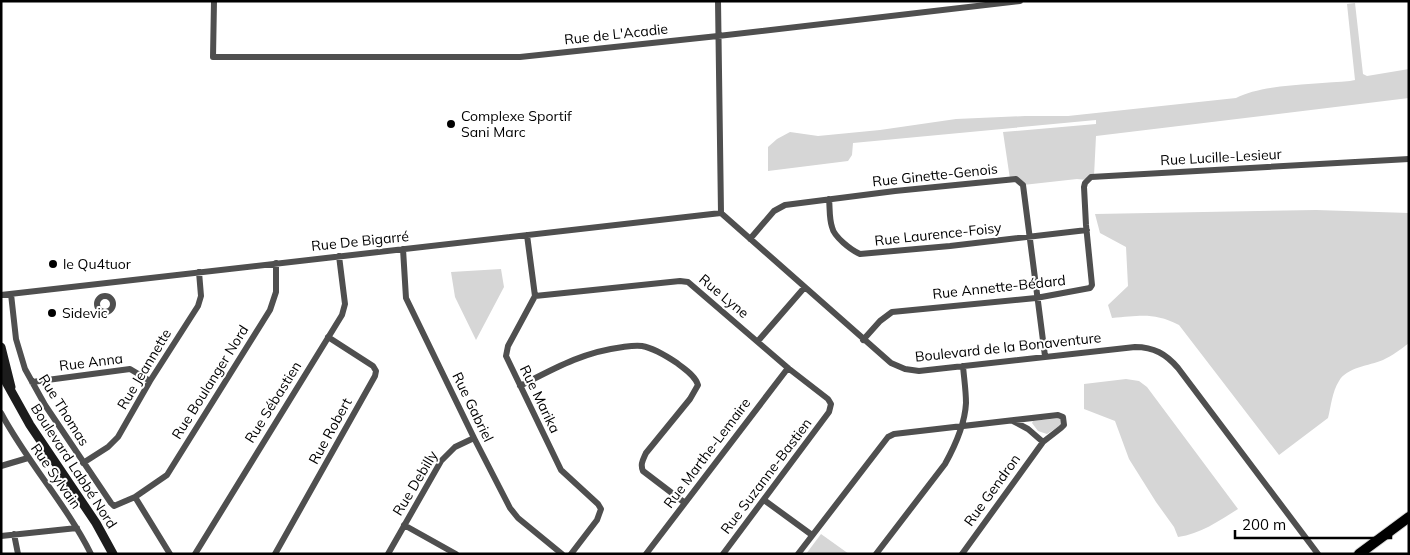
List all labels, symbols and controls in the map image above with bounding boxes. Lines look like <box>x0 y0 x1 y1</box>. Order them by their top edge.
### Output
street label: Rue de L'Acadie <box>563 20 669 48</box>
place label: Complexe Sportif Sani Marc <box>461 107 572 141</box>
marker: Complexe Sportif Sani Marc <box>445 118 457 130</box>
street label: Rue Lucille-Lesieur <box>1160 145 1283 169</box>
street label: Rue Ginette-Genois <box>871 159 999 191</box>
street label: Rue Laurence-Foisy <box>874 218 1003 250</box>
street label: Rue De Bigarré <box>310 227 410 255</box>
place label: le Qu4tuor <box>63 255 132 273</box>
marker: le Qu4tuor <box>47 258 59 270</box>
street label: Rue Lyne <box>695 270 753 322</box>
street label: Rue Annette-Bédard <box>931 271 1067 303</box>
place label: Sidevic <box>62 304 108 322</box>
marker: Sidevic <box>46 307 58 319</box>
street label: Rue Boulanger Nord <box>168 322 252 442</box>
street label: Rue Jeannette <box>113 325 175 413</box>
street label: Boulevard de la Bonaventure <box>914 328 1102 366</box>
street label: Rue Anna <box>58 349 124 375</box>
street label: Rue Sébastien <box>241 358 305 446</box>
street label: Rue Marika <box>516 362 564 436</box>
street label: Rue Gabriel <box>448 369 498 445</box>
street label: Rue Thomas <box>35 371 93 449</box>
street label: Rue Marthe-Lemaire <box>660 394 754 512</box>
street label: Rue Robert <box>304 395 356 467</box>
street label: Boulevard Labbé Nord <box>27 400 121 532</box>
street label: Rue Suzanne-Bastien <box>717 414 815 538</box>
street label: Rue Sylvain <box>27 440 85 512</box>
street label: Rue Debilly <box>388 447 442 519</box>
street label: Rue Gendron <box>960 450 1024 530</box>
scale bar <box>1235 508 1391 540</box>
text: 200 m <box>1242 515 1286 534</box>

